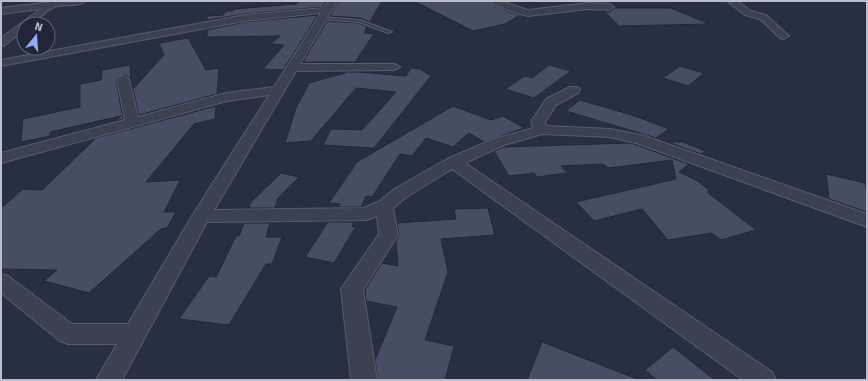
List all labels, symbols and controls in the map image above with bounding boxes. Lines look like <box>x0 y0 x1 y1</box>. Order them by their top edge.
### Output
north arrow <box>16 16 56 56</box>
text: N <box>33 20 44 34</box>

